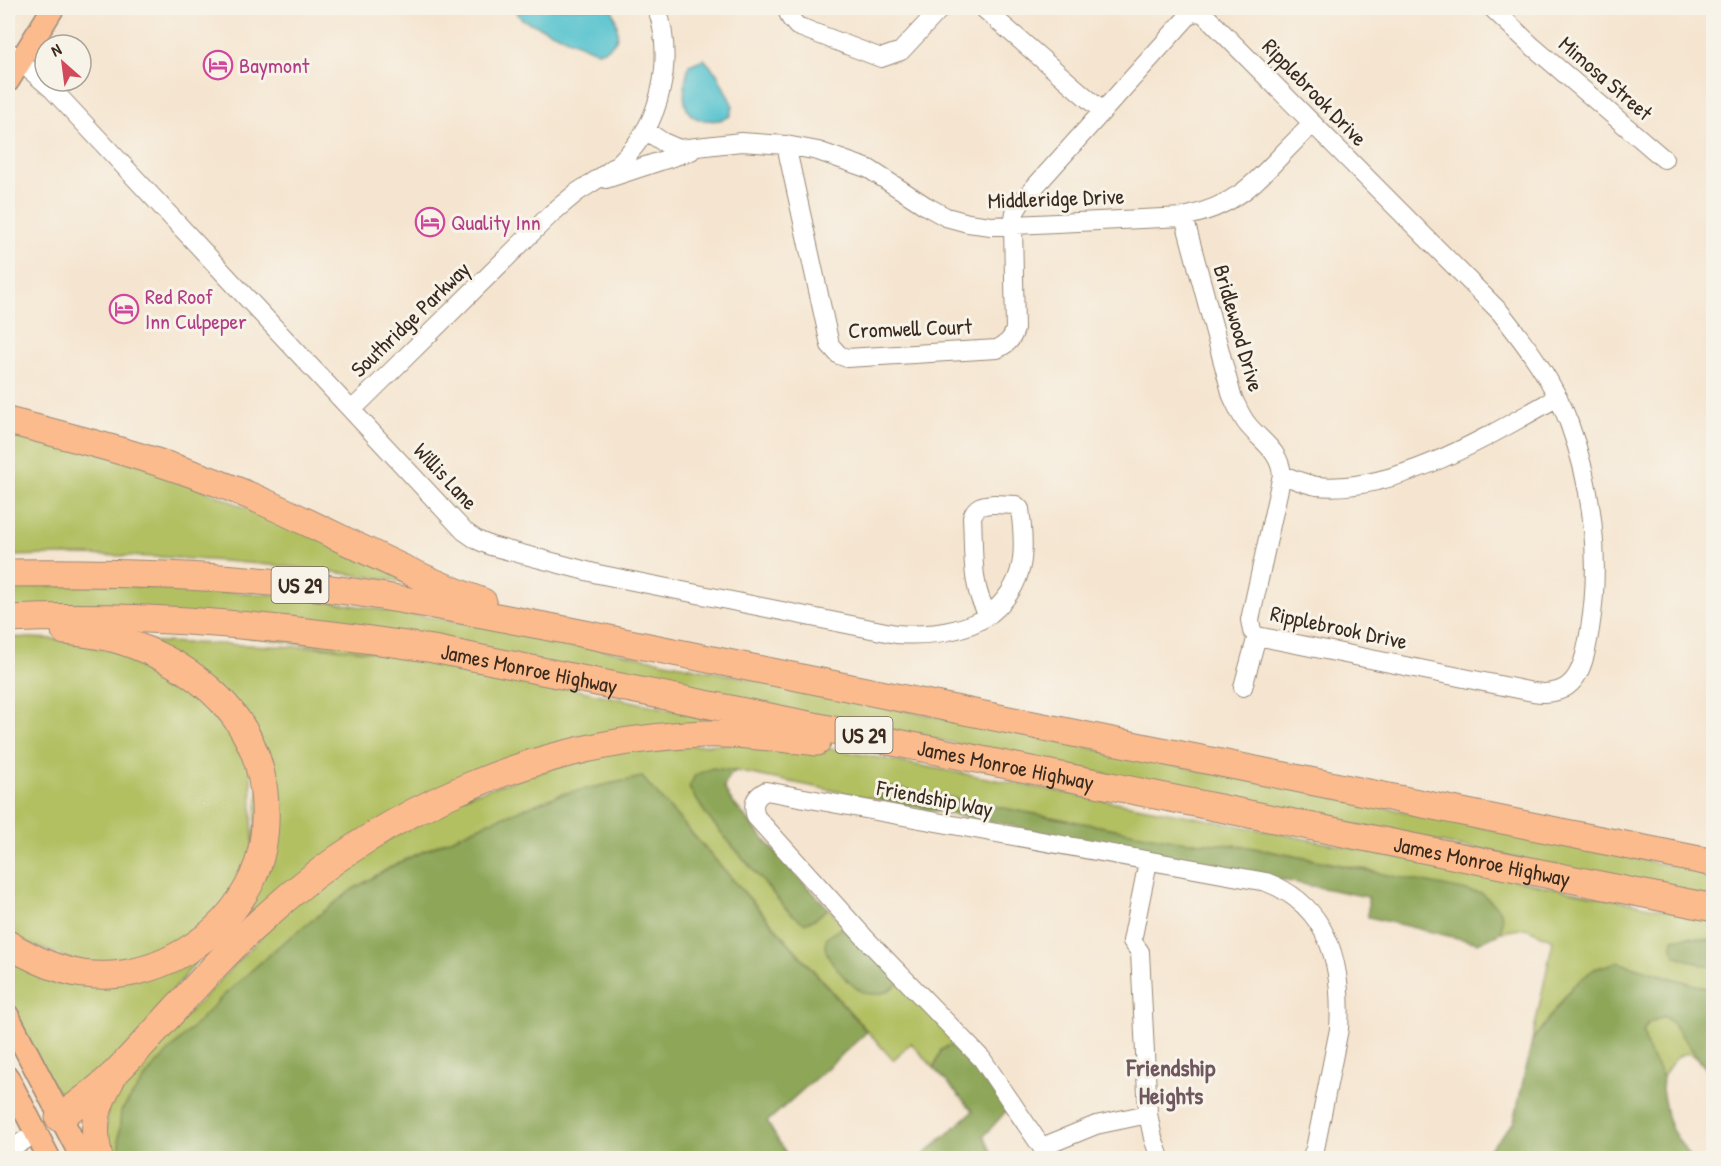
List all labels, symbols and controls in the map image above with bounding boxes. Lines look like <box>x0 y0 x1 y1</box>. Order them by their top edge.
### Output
street label: Mimosa Street <box>1553 29 1660 127</box>
street label: Ripplebrook Drive <box>1256 32 1374 153</box>
north arrow <box>33 33 93 93</box>
text: N <box>47 38 65 61</box>
hotel icon: Baymont <box>202 49 234 81</box>
place label: Baymont <box>239 50 310 80</box>
street label: Middleridge Drive <box>987 181 1125 215</box>
hotel icon: Quality Inn <box>414 206 446 238</box>
place label: Quality Inn <box>451 207 541 237</box>
street label: Southridge Parkway <box>344 254 476 384</box>
street label: Bridlewood Drive <box>1207 261 1271 395</box>
place label: Red Roof Inn Culpeper <box>145 281 247 336</box>
hotel icon: Red Roof Inn Culpeper <box>108 293 140 325</box>
street label: Cromwell Court <box>848 311 973 345</box>
street label: Willis Lane <box>407 436 485 516</box>
road number: US 29 <box>272 567 328 603</box>
street label: Ripplebrook Drive <box>1268 598 1410 656</box>
street label: James Monroe Highway <box>438 636 620 701</box>
road number: US 29 <box>836 717 892 753</box>
street label: James Monroe Highway <box>915 732 1097 797</box>
street label: Friendship Way <box>873 772 996 824</box>
street label: James Monroe Highway <box>1391 829 1573 894</box>
district label: Friendship Heights <box>1126 1051 1216 1112</box>

